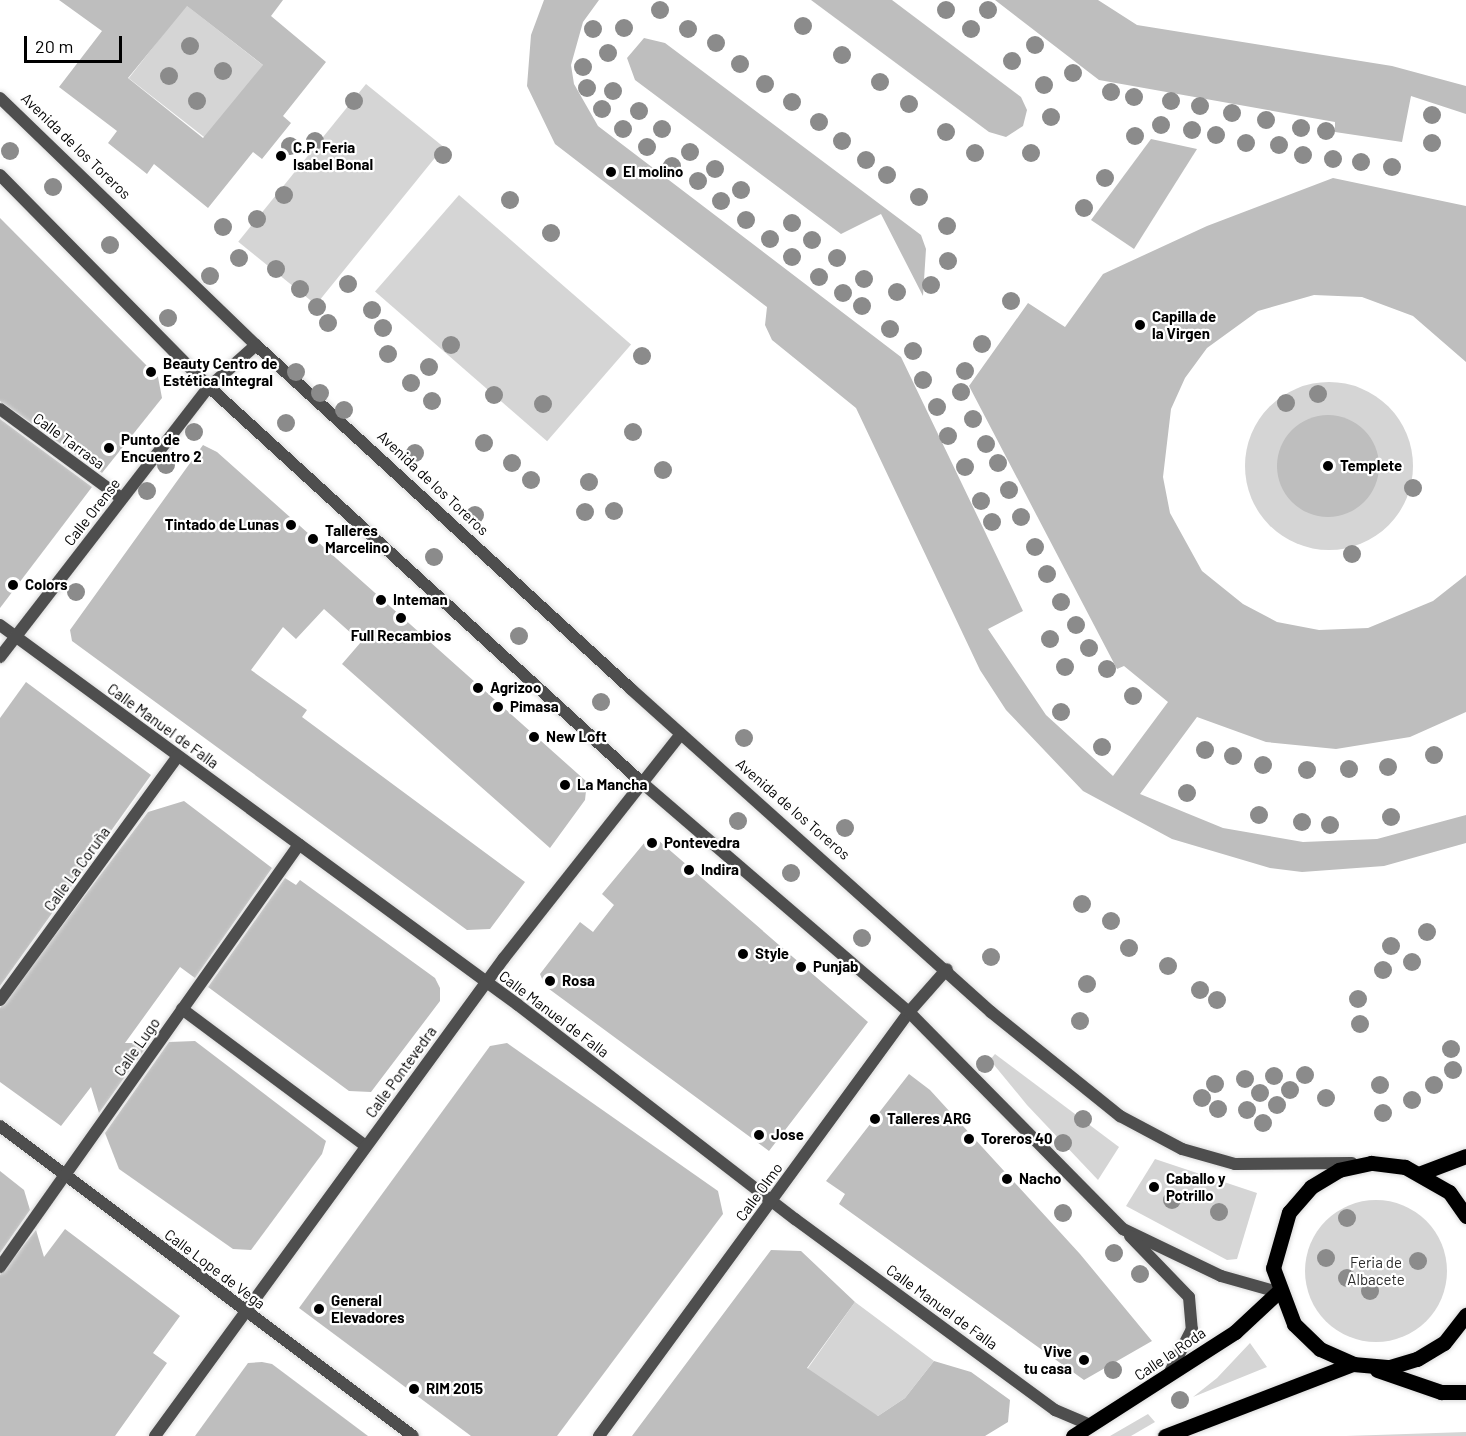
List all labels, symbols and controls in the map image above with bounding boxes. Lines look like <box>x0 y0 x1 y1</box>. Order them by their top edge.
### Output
scale bar <box>27 24 124 62</box>
text: 20 m <box>35 35 73 57</box>
street label: Avenida de los Toreros <box>18 89 134 203</box>
place label: C.P. Feria Isabel Bonal <box>293 138 373 173</box>
marker: C.P. Feria Isabel Bonal <box>274 149 288 163</box>
place label: El molino <box>623 163 683 181</box>
marker: El molino <box>604 165 618 179</box>
place label: Capilla de la Virgen <box>1152 307 1216 342</box>
marker: Capilla de la Virgen <box>1133 318 1147 332</box>
place label: Beauty Centro de Estética Integral <box>163 354 278 389</box>
marker: Beauty Centro de Estética Integral <box>144 365 158 379</box>
street label: Calle Tarrasa <box>30 409 108 473</box>
street label: Avenida de los Toreros <box>374 427 492 539</box>
place label: Punto de Encuentro 2 <box>121 430 202 465</box>
marker: Punto de Encuentro 2 <box>102 441 116 455</box>
place label: Templete <box>1340 457 1402 475</box>
marker: Templete <box>1321 459 1335 473</box>
street label: Calle Orense <box>60 475 124 549</box>
place label: Tintado de Lunas <box>165 516 279 534</box>
marker: Tintado de Lunas <box>284 518 298 532</box>
place label: Talleres Marcelino <box>325 521 389 556</box>
marker: Talleres Marcelino <box>306 532 320 546</box>
place label: Colors <box>25 576 68 594</box>
marker: Colors <box>6 578 20 592</box>
place label: Inteman <box>393 591 448 609</box>
marker: Inteman <box>374 593 388 607</box>
marker: Full Recambios <box>394 611 408 625</box>
place label: Full Recambios <box>351 627 451 645</box>
place label: Agrizoo <box>490 679 541 697</box>
street label: Calle Manuel de Falla <box>104 680 222 772</box>
marker: Agrizoo <box>471 681 485 695</box>
place label: Pimasa <box>510 698 559 716</box>
marker: Pimasa <box>491 700 505 714</box>
place label: New Loft <box>546 728 607 746</box>
marker: New Loft <box>527 730 541 744</box>
street label: Avenida de los Toreros <box>732 755 854 863</box>
place label: La Mancha <box>577 776 647 794</box>
marker: La Mancha <box>558 778 572 792</box>
street label: Calle La Coruña <box>40 823 114 915</box>
place label: Pontevedra <box>664 834 740 852</box>
marker: Pontevedra <box>645 836 659 850</box>
place label: Indira <box>701 861 739 879</box>
marker: Indira <box>682 863 696 877</box>
place label: Style <box>755 945 789 963</box>
marker: Style <box>736 947 750 961</box>
place label: Punjab <box>813 958 859 976</box>
marker: Punjab <box>794 960 808 974</box>
street label: Calle Manuel de Falla <box>495 967 613 1061</box>
place label: Rosa <box>562 972 595 990</box>
marker: Rosa <box>543 974 557 988</box>
street label: Calle Lugo <box>110 1014 164 1080</box>
street label: Calle Pontevedra <box>362 1023 440 1121</box>
place label: Talleres ARG <box>887 1110 971 1128</box>
marker: Talleres ARG <box>868 1112 882 1126</box>
place label: Jose <box>771 1126 804 1144</box>
marker: Jose <box>752 1128 766 1142</box>
place label: Toreros 40 <box>981 1130 1053 1148</box>
marker: Toreros 40 <box>962 1132 976 1146</box>
street label: Calle Olmo <box>732 1159 786 1225</box>
place label: Caballo y Potrillo <box>1166 1169 1226 1204</box>
place label: Nacho <box>1019 1170 1061 1188</box>
marker: Nacho <box>1000 1172 1014 1186</box>
marker: Caballo y Potrillo <box>1147 1180 1161 1194</box>
street label: Calle Lope de Vega <box>161 1225 269 1313</box>
park label: Feria de Albacete <box>1347 1253 1405 1288</box>
street label: Calle Manuel de Falla <box>883 1261 1001 1353</box>
place label: General Elevadores <box>331 1291 405 1326</box>
marker: General Elevadores <box>312 1302 326 1316</box>
street label: Calle la Roda <box>1131 1324 1209 1384</box>
place label: Vive tu casa <box>1024 1342 1072 1377</box>
marker: Vive tu casa <box>1077 1353 1091 1367</box>
place label: RIM 2015 <box>426 1380 483 1398</box>
marker: RIM 2015 <box>407 1382 421 1396</box>

